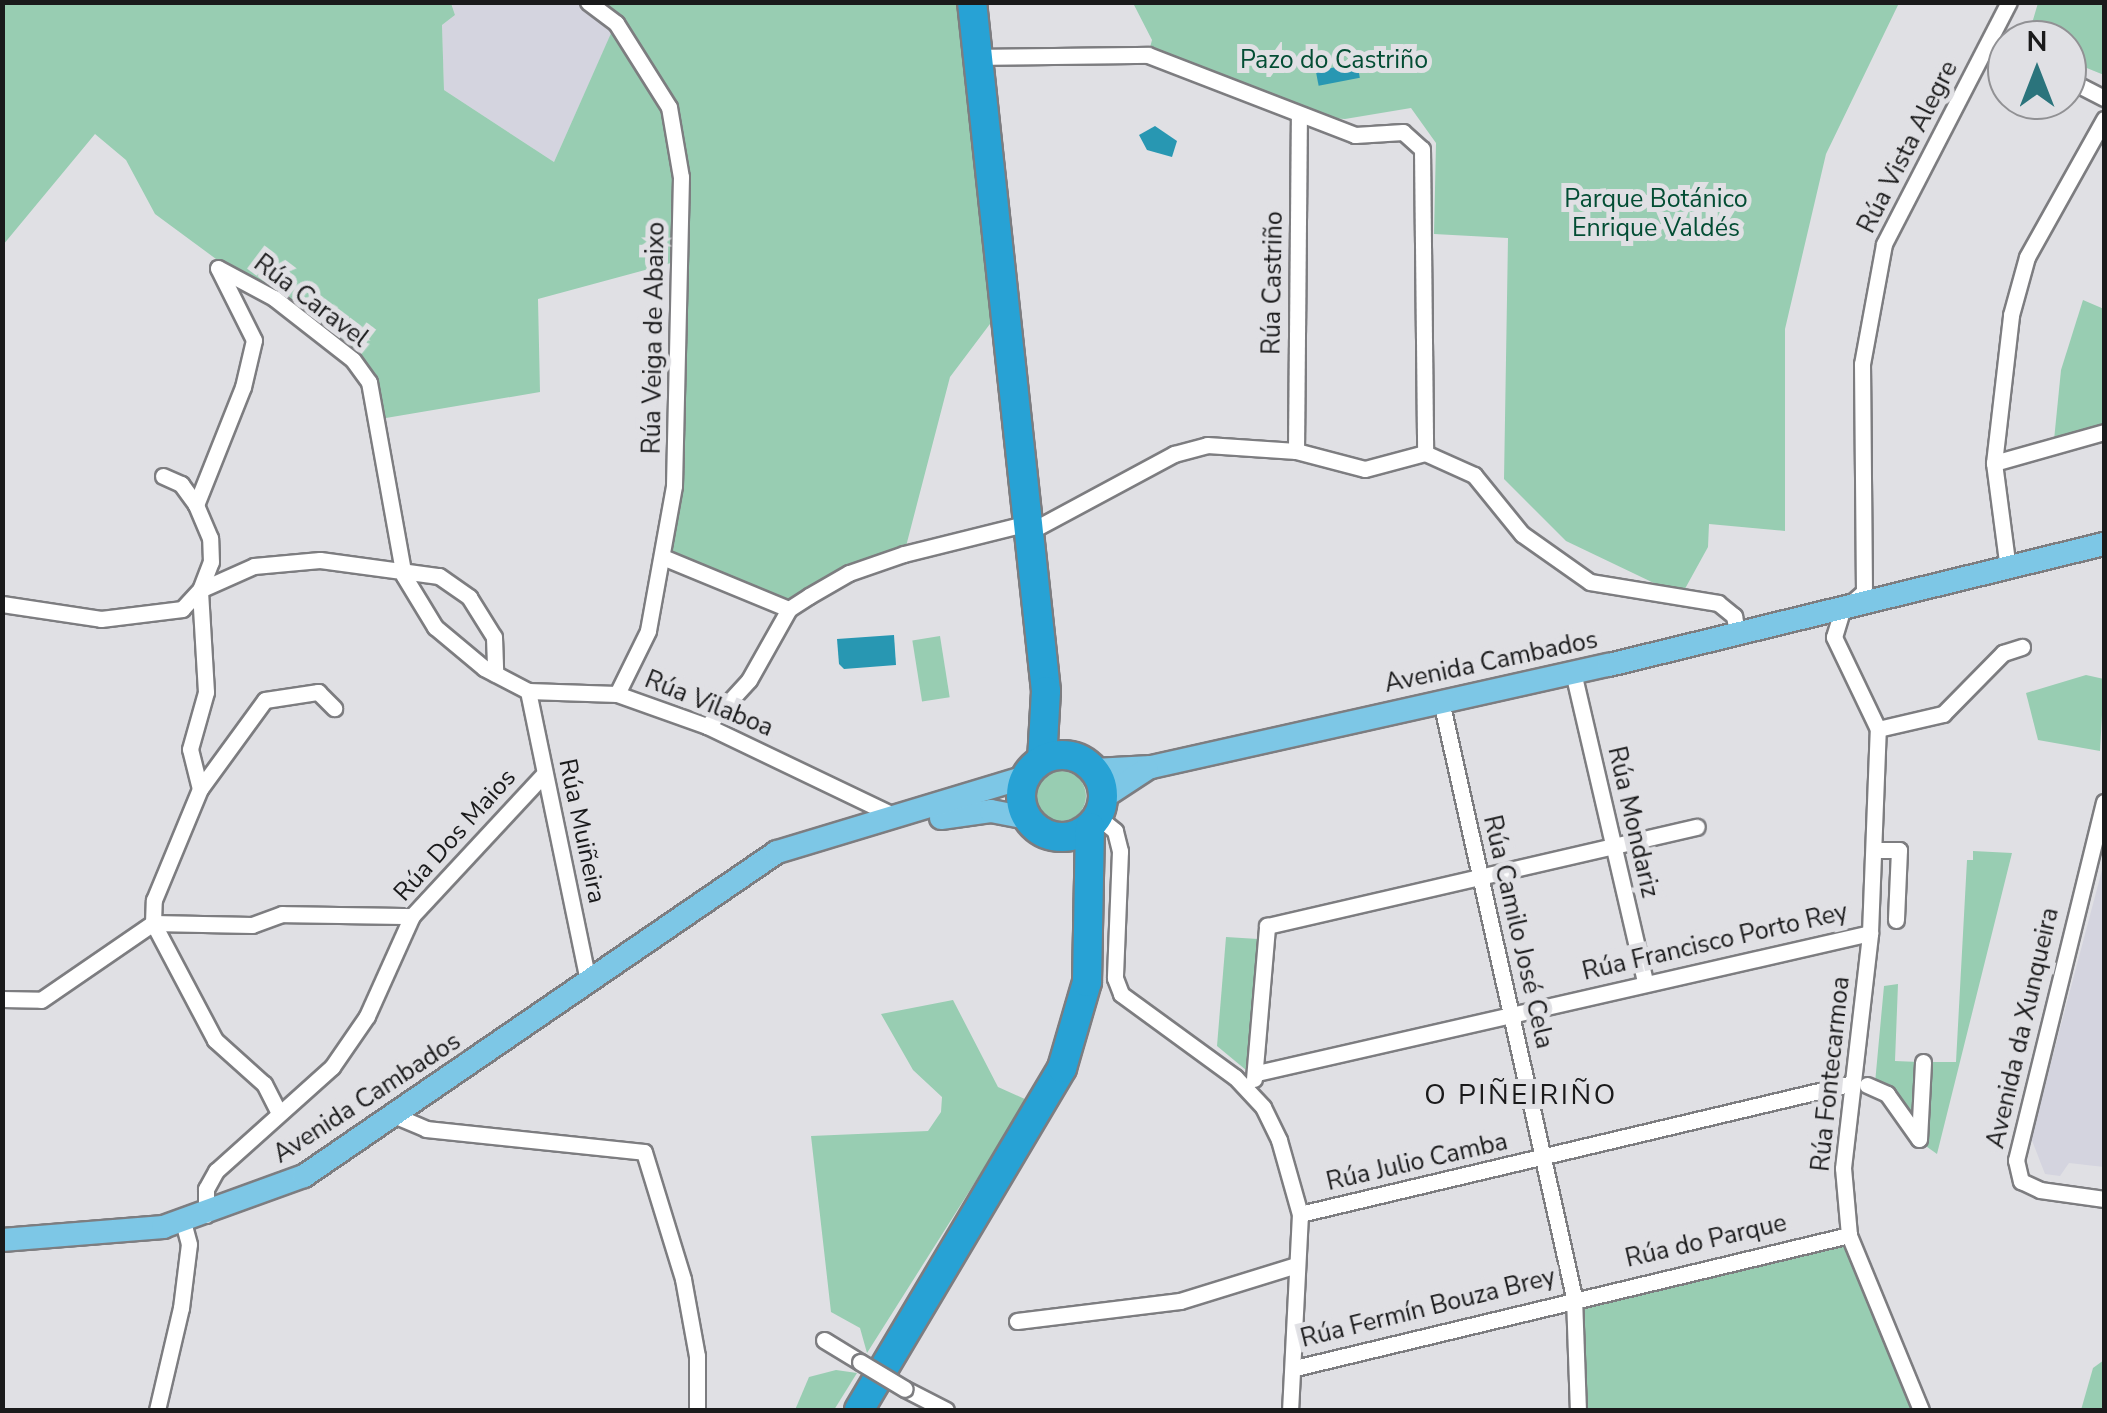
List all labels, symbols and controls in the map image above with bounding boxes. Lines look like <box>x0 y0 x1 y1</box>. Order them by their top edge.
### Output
north arrow <box>1987 20 2087 120</box>
text: N <box>2027 23 2047 61</box>
park label: Pazo do Castriño <box>1240 45 1428 75</box>
street label: Rúa Vista Alegre <box>1852 56 1964 238</box>
park label: Parque Botánico Enrique Valdés <box>1564 185 1748 244</box>
street label: Rúa Castriño <box>1257 211 1289 355</box>
street label: Rúa Veiga de Abaixo <box>637 222 671 454</box>
street label: Rúa Caravel <box>248 248 374 354</box>
street label: Avenida Cambados <box>1382 625 1600 699</box>
street label: Rúa Vilaboa <box>640 665 778 743</box>
street label: Rúa Mondariz <box>1601 744 1665 900</box>
street label: Rúa Muiñeira <box>552 756 612 906</box>
street label: Rúa Dos Maios <box>388 763 522 907</box>
street label: Rúa Camilo José Cela <box>1477 812 1559 1052</box>
street label: Rúa Francisco Porto Rey <box>1579 897 1851 987</box>
street label: Avenida da Xunqueira <box>1981 905 2065 1151</box>
street label: Rúa Fontecarmoa <box>1806 975 1856 1173</box>
street label: Avenida Cambados <box>268 1026 466 1170</box>
district label: O PIÑEIRIÑO <box>1424 1078 1618 1112</box>
street label: Rúa Julio Camba <box>1324 1127 1510 1197</box>
street label: Rúa do Parque <box>1622 1208 1790 1274</box>
street label: Rúa Fermín Bouza Brey <box>1298 1262 1558 1354</box>

